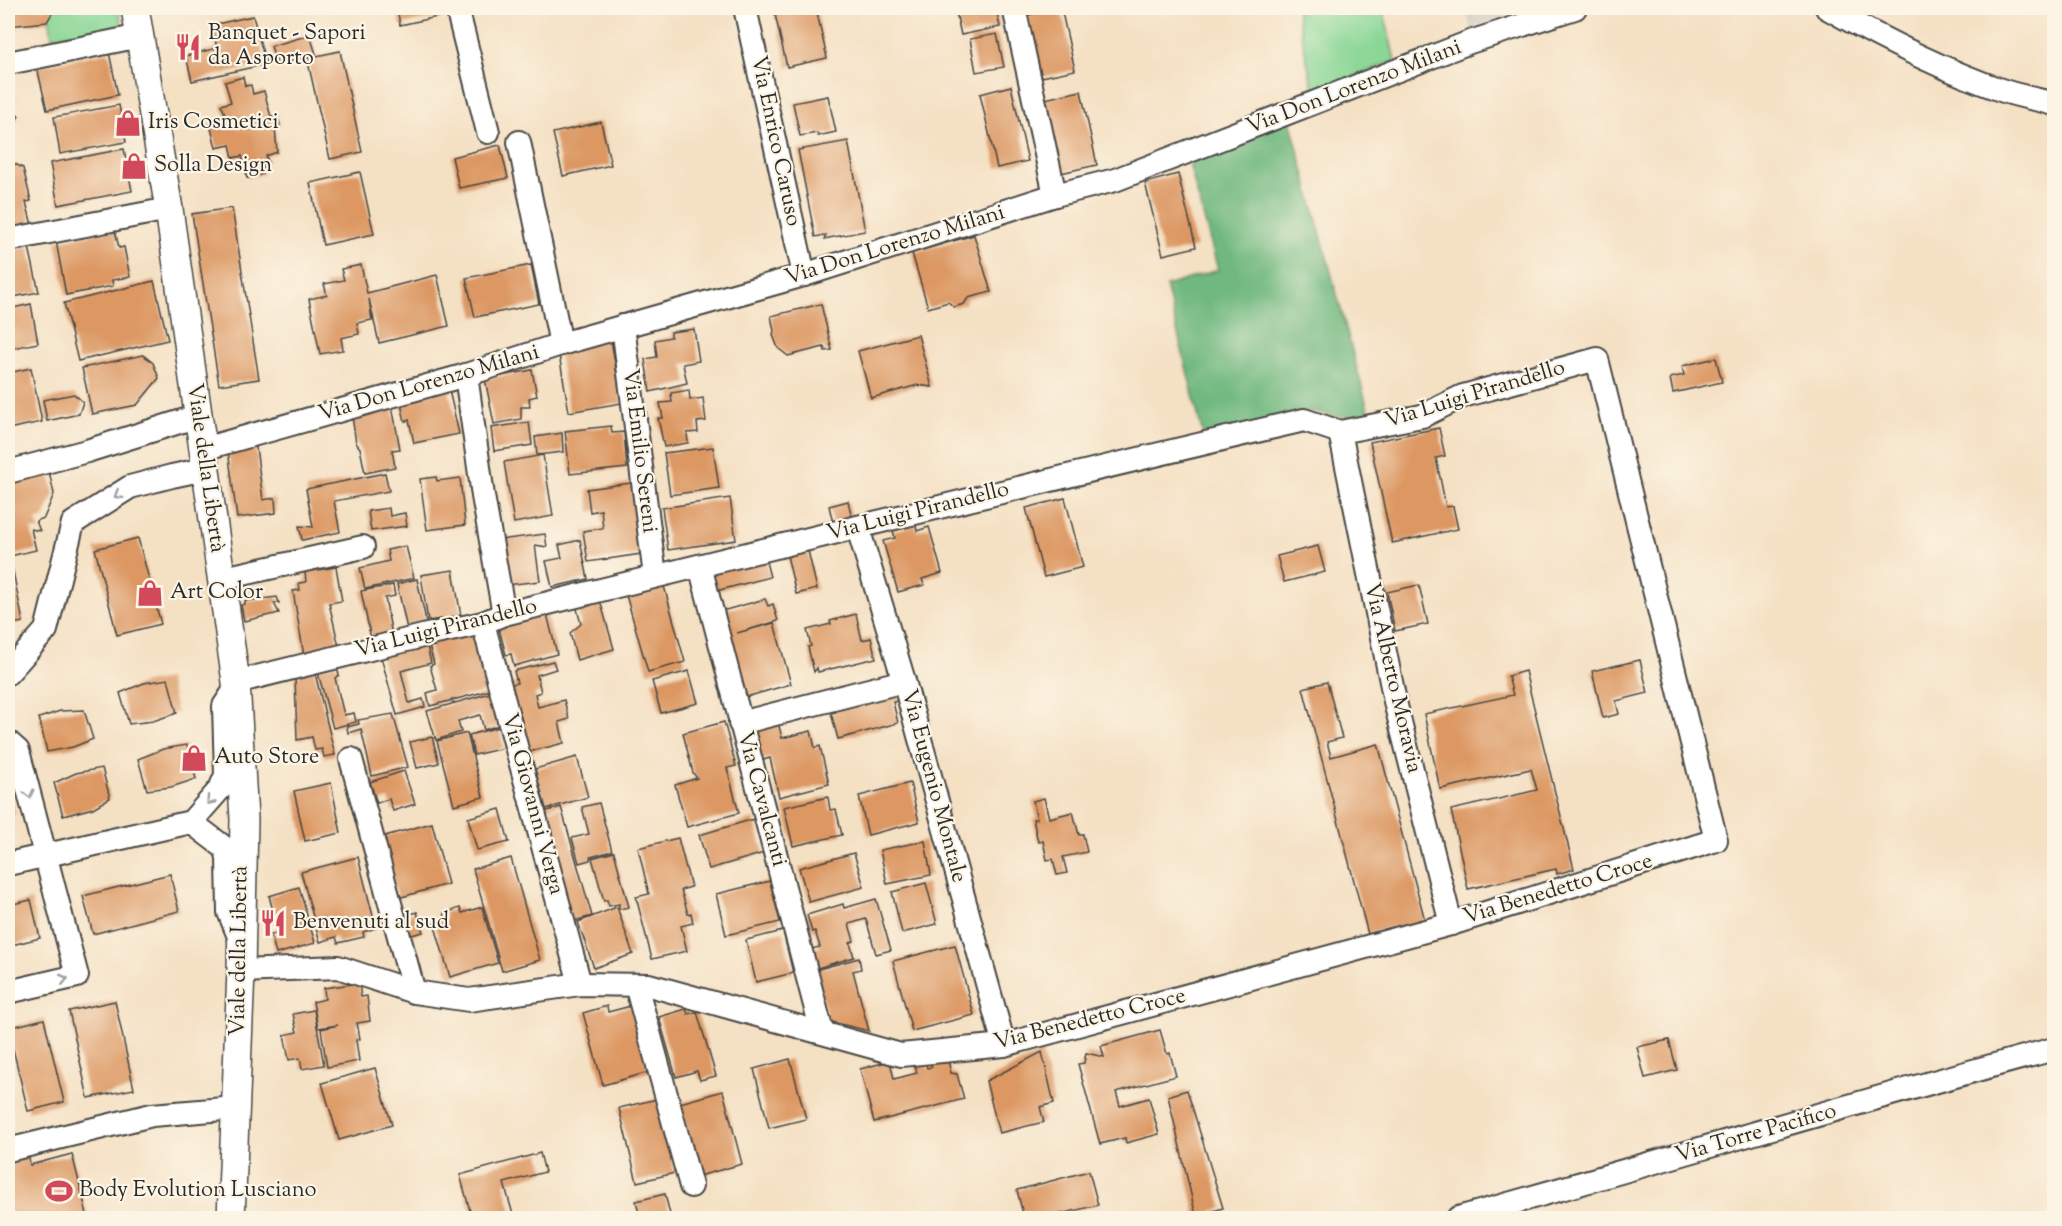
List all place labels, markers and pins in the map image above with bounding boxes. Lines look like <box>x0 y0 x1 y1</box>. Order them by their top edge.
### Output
place label: Banquet - Sapori da Asporto <box>208 18 366 75</box>
restaurant icon: Banquet - Sapori da Asporto <box>173 32 203 62</box>
place label: Iris Cosmetici <box>148 107 279 139</box>
shop icon: Iris Cosmetici <box>113 108 143 138</box>
place label: Solla Design <box>154 150 272 182</box>
shop icon: Solla Design <box>119 151 149 181</box>
place label: Art Color <box>170 577 263 609</box>
shop icon: Art Color <box>135 578 165 608</box>
place label: Auto Store <box>214 742 319 774</box>
shop icon: Auto Store <box>179 743 209 773</box>
place label: Benvenuti al sud <box>293 907 449 939</box>
restaurant icon: Benvenuti al sud <box>258 908 288 938</box>
place label: Body Evolution Lusciano <box>79 1175 317 1207</box>
sports icon: Body Evolution Lusciano <box>44 1176 74 1206</box>

